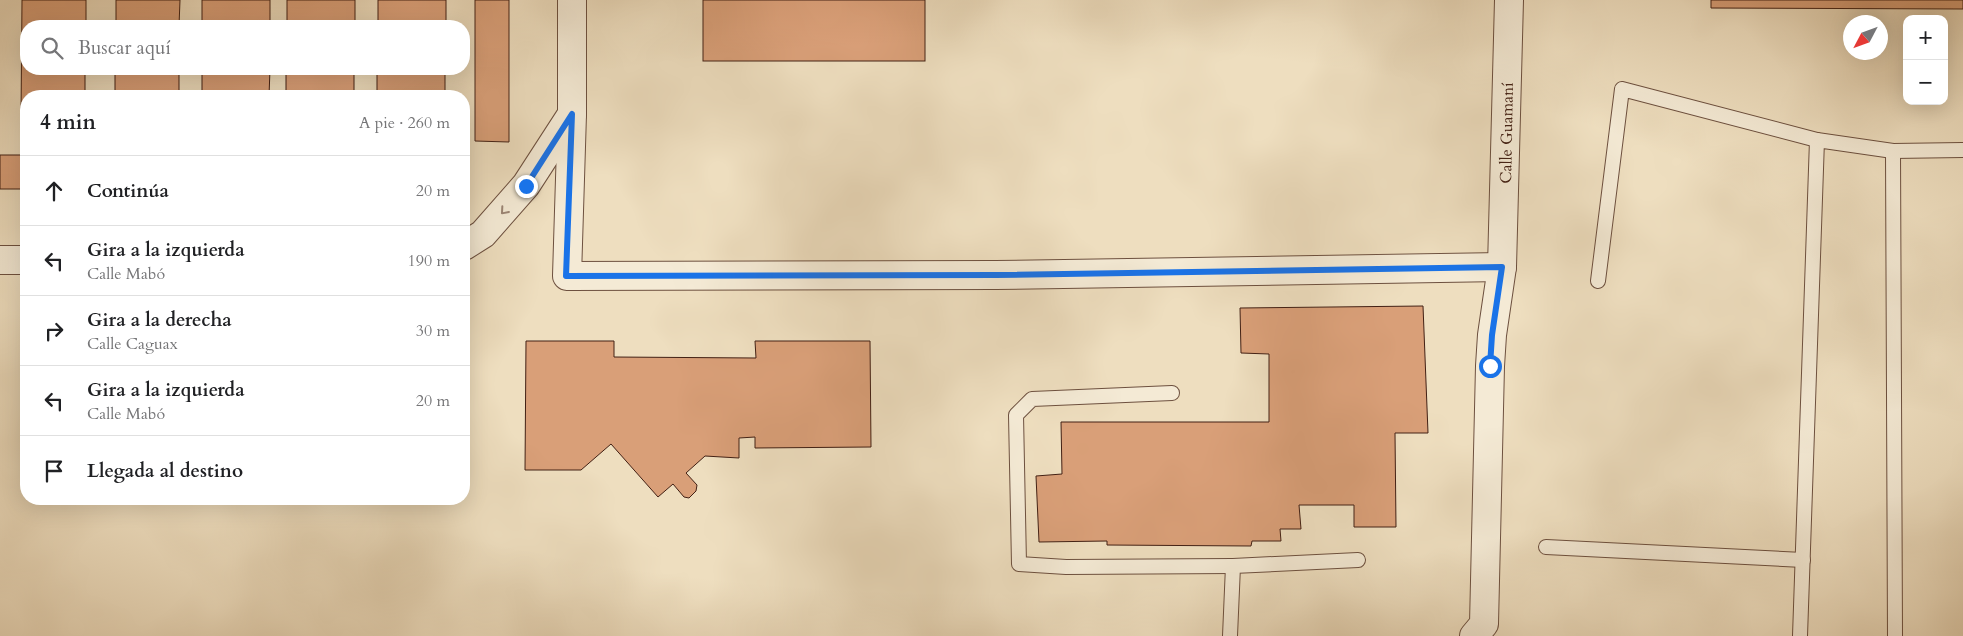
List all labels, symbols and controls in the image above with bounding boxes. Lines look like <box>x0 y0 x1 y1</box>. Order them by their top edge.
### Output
north arrow <box>1843 15 1888 60</box>
map controls <box>1903 15 1948 105</box>
button: + <box>1903 15 1948 60</box>
search box <box>20 20 470 75</box>
icon: search <box>38 34 66 62</box>
text: Buscar aquí <box>78 35 171 61</box>
button: − <box>1903 60 1948 105</box>
street label: Calle Guamaní <box>1495 82 1519 184</box>
text: 4 min <box>40 108 96 137</box>
text: A pie · 260 m <box>359 112 450 134</box>
route end <box>515 175 538 198</box>
icon: ahead <box>40 177 68 205</box>
text: Continúa <box>87 178 169 204</box>
text: 20 m <box>416 180 450 202</box>
one-way arrow <box>500 205 509 214</box>
text: Gira a la izquierda <box>87 237 245 263</box>
icon: left <box>40 247 68 275</box>
text: 190 m <box>408 250 450 272</box>
text: Calle Mabó <box>87 263 165 285</box>
text: Gira a la derecha <box>87 307 232 333</box>
icon: right <box>40 317 68 345</box>
text: 30 m <box>416 320 450 342</box>
text: Calle Caguax <box>87 333 178 355</box>
route start <box>1479 355 1502 378</box>
text: Gira a la izquierda <box>87 377 245 403</box>
icon: left <box>40 387 68 415</box>
text: 20 m <box>416 390 450 412</box>
text: Calle Mabó <box>87 403 165 425</box>
icon: arrive <box>40 457 68 485</box>
text: Llegada al destino <box>87 458 243 484</box>

